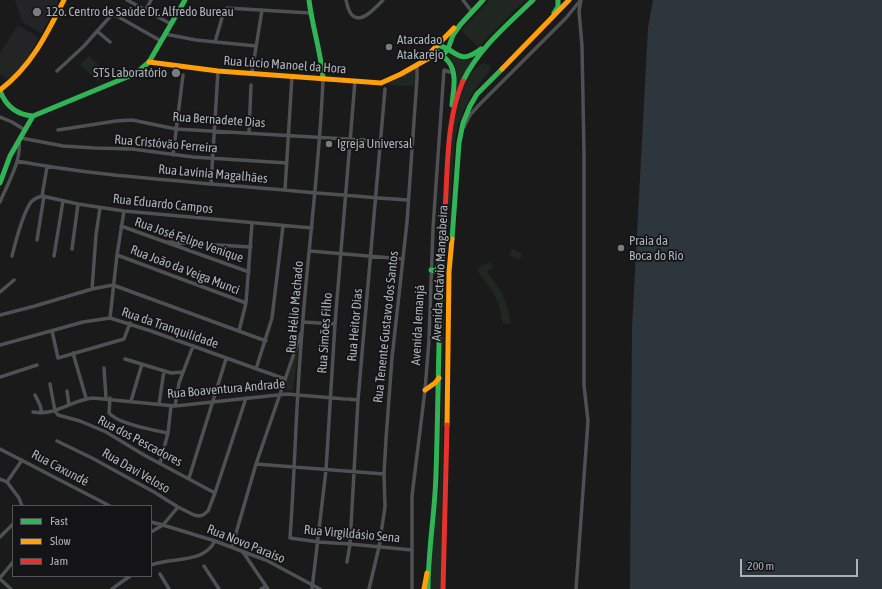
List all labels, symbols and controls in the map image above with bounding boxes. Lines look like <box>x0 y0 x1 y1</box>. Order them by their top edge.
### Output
place label: 12o. Centro de Saúde Dr. Alfredo Bureau <box>46 4 234 20</box>
marker: 12o. Centro de Saúde Dr. Alfredo Bureau <box>31 6 43 18</box>
place label: Atacadao Atakarejo <box>397 32 444 63</box>
marker: Atacadao Atakarejo <box>384 42 394 52</box>
street label: Rua Lúcio Manoel da Hora <box>223 53 347 77</box>
place label: STS Laboratório <box>93 65 167 81</box>
marker: STS Laboratório <box>170 67 182 79</box>
street label: Rua Bernadete Dias <box>172 109 266 131</box>
street label: Rua Cristóvão Ferreira <box>114 132 218 156</box>
place label: Igreja Universal <box>337 136 412 152</box>
marker: Igreja Universal <box>324 139 334 149</box>
street label: Rua Lavínia Magalhães <box>158 161 268 187</box>
street label: Rua Eduardo Campos <box>112 191 214 217</box>
street label: Avenida Octávio Mangabeira <box>429 205 451 341</box>
street label: Rua José Felipe Venique <box>133 214 245 266</box>
place label: Praia da Boca do Rio <box>629 233 684 264</box>
street label: Rua João da Veiga Munci <box>128 242 242 298</box>
marker: Praia da Boca do Rio <box>616 243 626 253</box>
street label: Rua Tenente Gustavo dos Santos <box>370 250 402 404</box>
street label: Rua Hélio Machado <box>283 260 307 354</box>
street label: Avenida Iemanjá <box>408 284 428 366</box>
street label: Rua Heitor Dias <box>344 288 366 362</box>
street label: Rua Simões Filho <box>314 292 336 374</box>
street label: Rua da Tranquilidade <box>119 304 221 352</box>
street label: Rua Boaventura Andrade <box>166 376 286 402</box>
street label: Rua dos Pescadores <box>95 412 185 470</box>
street label: Rua Davi Veloso <box>99 445 173 497</box>
street label: Rua Caxundé <box>29 446 91 490</box>
legend <box>12 505 152 577</box>
text: Fast <box>50 514 68 528</box>
street label: Rua Novo Paraíso <box>205 521 287 567</box>
street label: Rua Virgildásio Sena <box>303 522 401 546</box>
text: Slow <box>50 534 71 548</box>
scale bar <box>742 551 860 577</box>
text: Jam <box>50 554 68 568</box>
text: 200 m <box>747 559 774 573</box>

